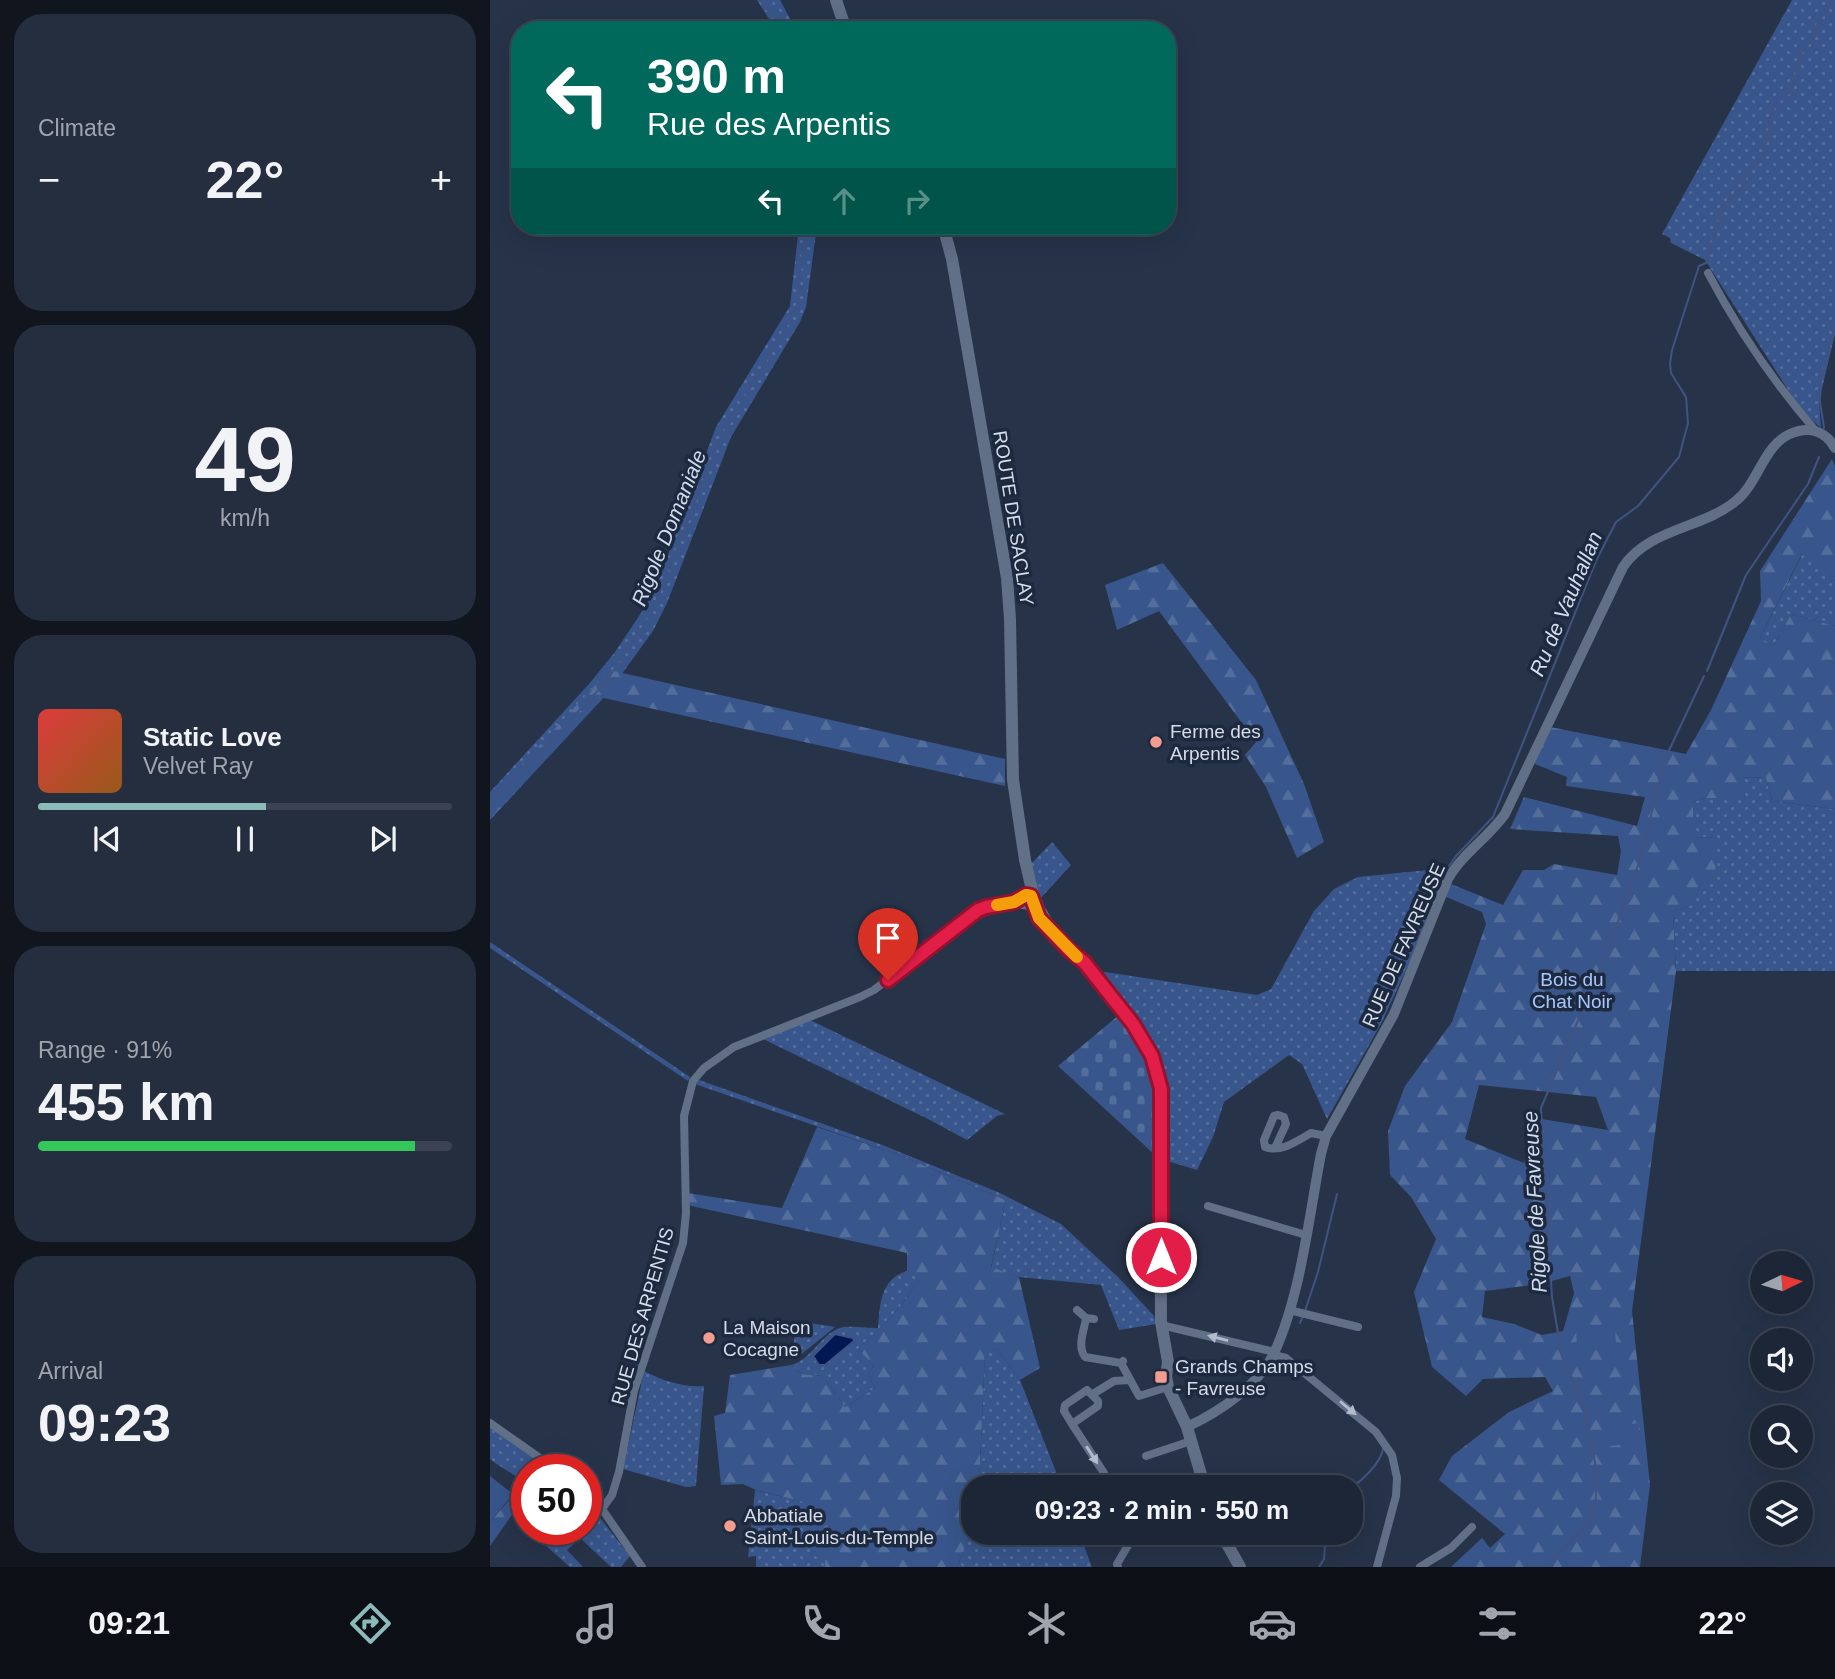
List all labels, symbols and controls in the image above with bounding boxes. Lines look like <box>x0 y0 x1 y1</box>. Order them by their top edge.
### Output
icon: left <box>532 49 623 140</box>
text: 390 m <box>647 49 786 103</box>
text: Rue des Arpentis <box>647 106 891 142</box>
text: Climate <box>38 115 116 141</box>
text: 22° <box>206 151 284 209</box>
text: − <box>38 159 60 201</box>
text: + <box>430 159 452 201</box>
icon: left <box>752 182 790 220</box>
icon: ahead <box>825 182 863 220</box>
icon: right <box>898 182 936 220</box>
text: 49 <box>194 409 296 510</box>
street label: ROUTE DE SACLAY <box>989 429 1038 607</box>
water label: Rigole Domaniale <box>627 447 710 609</box>
text: km/h <box>220 505 270 531</box>
water label: Ru de Vauhallan <box>1525 528 1606 679</box>
place label: Ferme des Arpentis <box>1170 721 1261 764</box>
text: Static Love <box>143 722 282 752</box>
marker: Ferme des Arpentis <box>1148 734 1164 750</box>
text: Velvet Ray <box>143 753 253 779</box>
icon: previous <box>88 820 126 858</box>
icon: pause <box>226 820 264 858</box>
icon: next <box>364 820 402 858</box>
street label: RUE DE FAVREUSE <box>1358 860 1449 1030</box>
pin <box>858 908 918 980</box>
icon: arrive <box>869 919 907 957</box>
park label: Bois du Chat Noir <box>1532 969 1613 1012</box>
text: Range · 91% <box>38 1037 172 1063</box>
text: 455 km <box>38 1073 214 1131</box>
water label: Rigole de Favreuse <box>1518 1110 1551 1294</box>
position arrow <box>1124 1220 1198 1294</box>
street label: RUE DES ARPENTIS <box>607 1225 678 1407</box>
north arrow <box>1750 1251 1813 1314</box>
map controls <box>1750 1251 1813 1545</box>
place label: La Maison Cocagne <box>723 1317 811 1360</box>
button: sound <box>1750 1328 1813 1391</box>
marker: La Maison Cocagne <box>701 1330 717 1346</box>
one-way arrow <box>1207 1332 1229 1343</box>
place label: Grands Champs - Favreuse <box>1175 1356 1313 1399</box>
text: Arrival <box>38 1358 103 1384</box>
marker: Grands Champs - Favreuse <box>1153 1369 1169 1385</box>
text: 09:23 <box>38 1394 171 1452</box>
one-way arrow <box>1339 1400 1356 1415</box>
button: search <box>1750 1405 1813 1468</box>
one-way arrow <box>1085 1446 1099 1464</box>
speed limit sign: 50 <box>511 1454 602 1545</box>
button: layers <box>1750 1482 1813 1545</box>
text: 09:23 · 2 min · 550 m <box>1035 1495 1289 1525</box>
place label: Abbatiale Saint-Louis-du-Temple <box>744 1505 934 1548</box>
marker: Abbatiale Saint-Louis-du-Temple <box>722 1518 738 1534</box>
icon: directions <box>346 1599 395 1648</box>
icon: music <box>572 1599 621 1648</box>
icon: phone <box>797 1599 846 1648</box>
icon: climate <box>1022 1599 1071 1648</box>
icon: car <box>1248 1599 1297 1648</box>
icon: filters <box>1473 1599 1522 1648</box>
text: 09:21 <box>88 1605 170 1641</box>
text: 22° <box>1698 1605 1747 1641</box>

